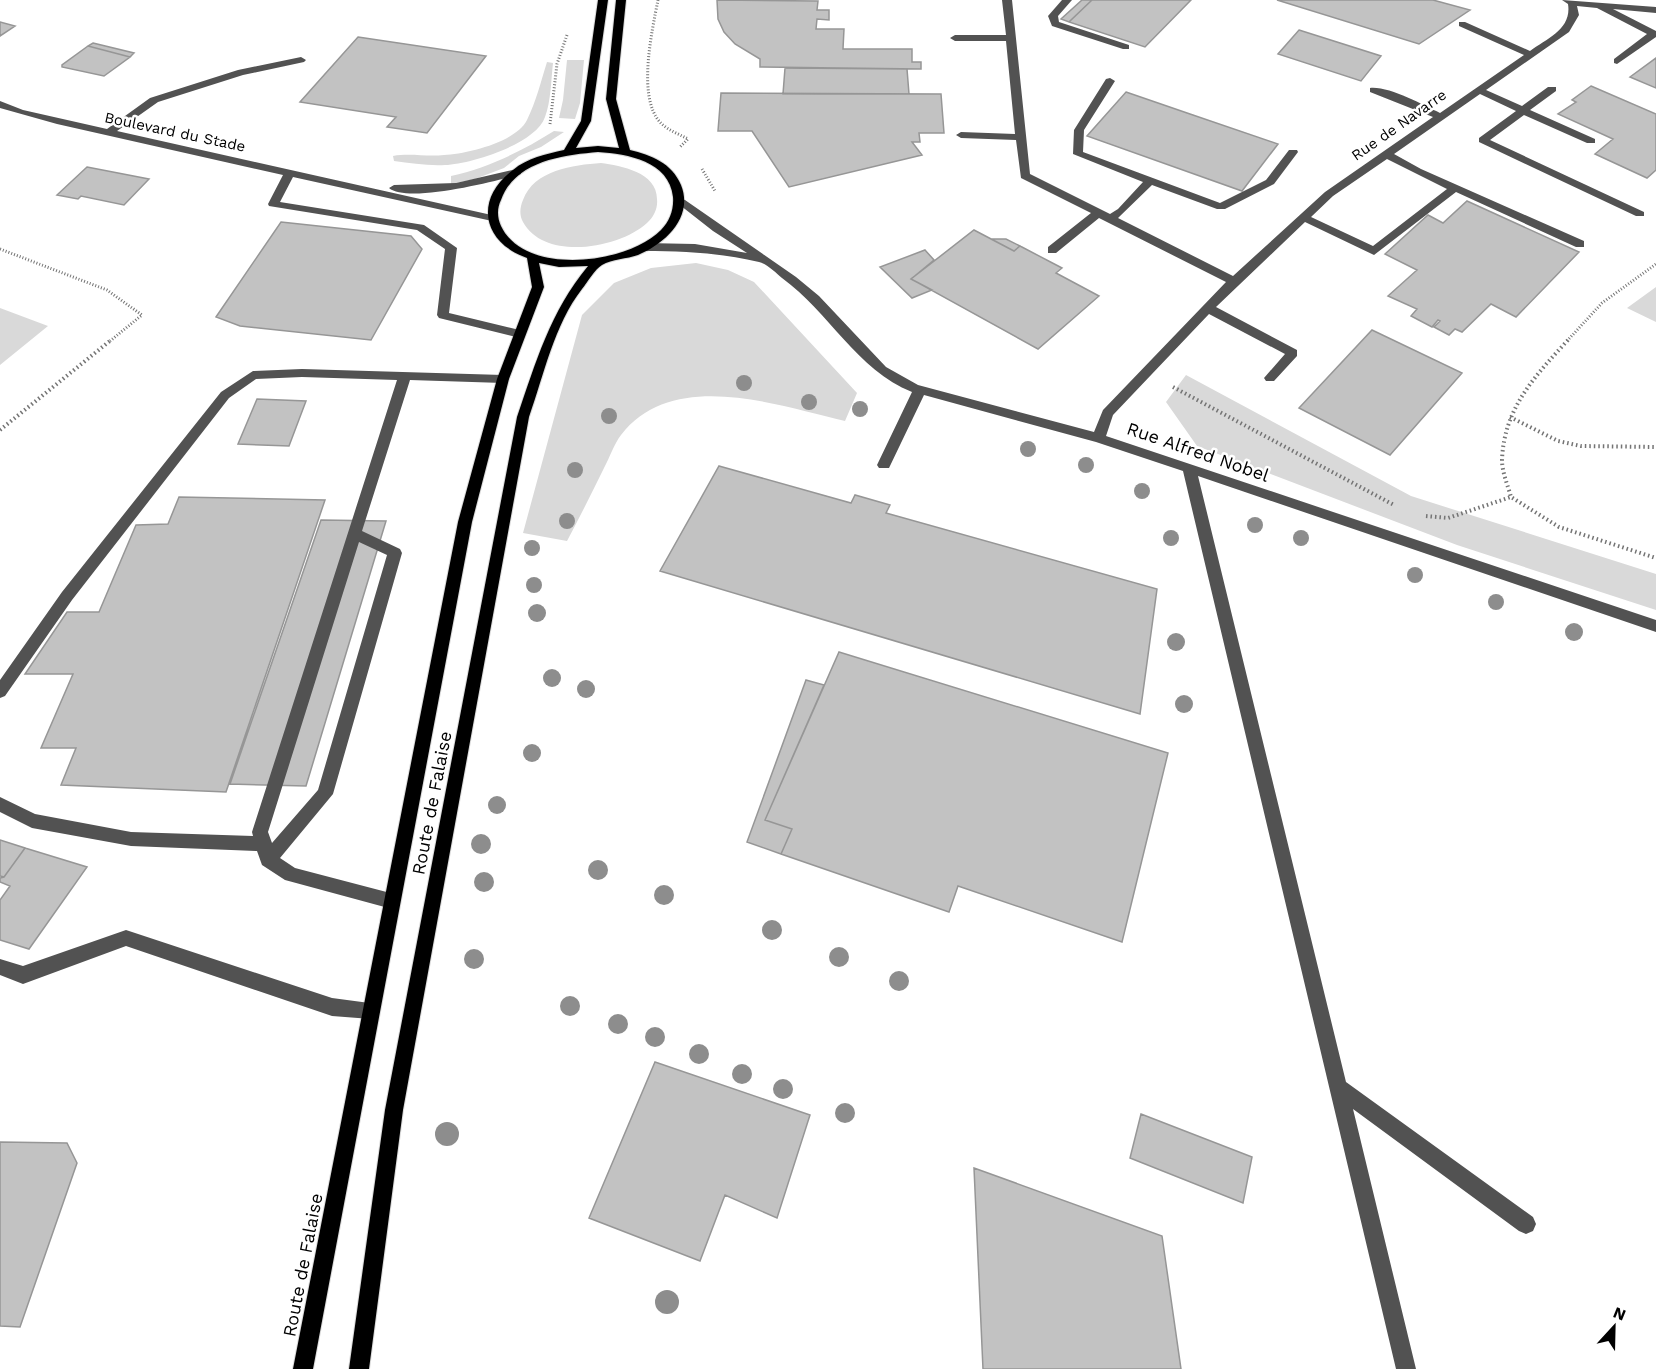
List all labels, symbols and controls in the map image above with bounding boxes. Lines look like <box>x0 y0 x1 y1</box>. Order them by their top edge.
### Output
street label: Rue de Navarre <box>1348 86 1450 164</box>
street label: Boulevard du Stade <box>103 108 247 156</box>
street label: Rue Alfred Nobel <box>1124 417 1273 486</box>
street label: Route de Falaise <box>407 729 456 877</box>
street label: Route de Falaise <box>278 1191 327 1339</box>
north arrow <box>1584 1297 1644 1357</box>
text: N <box>1610 1303 1628 1325</box>

